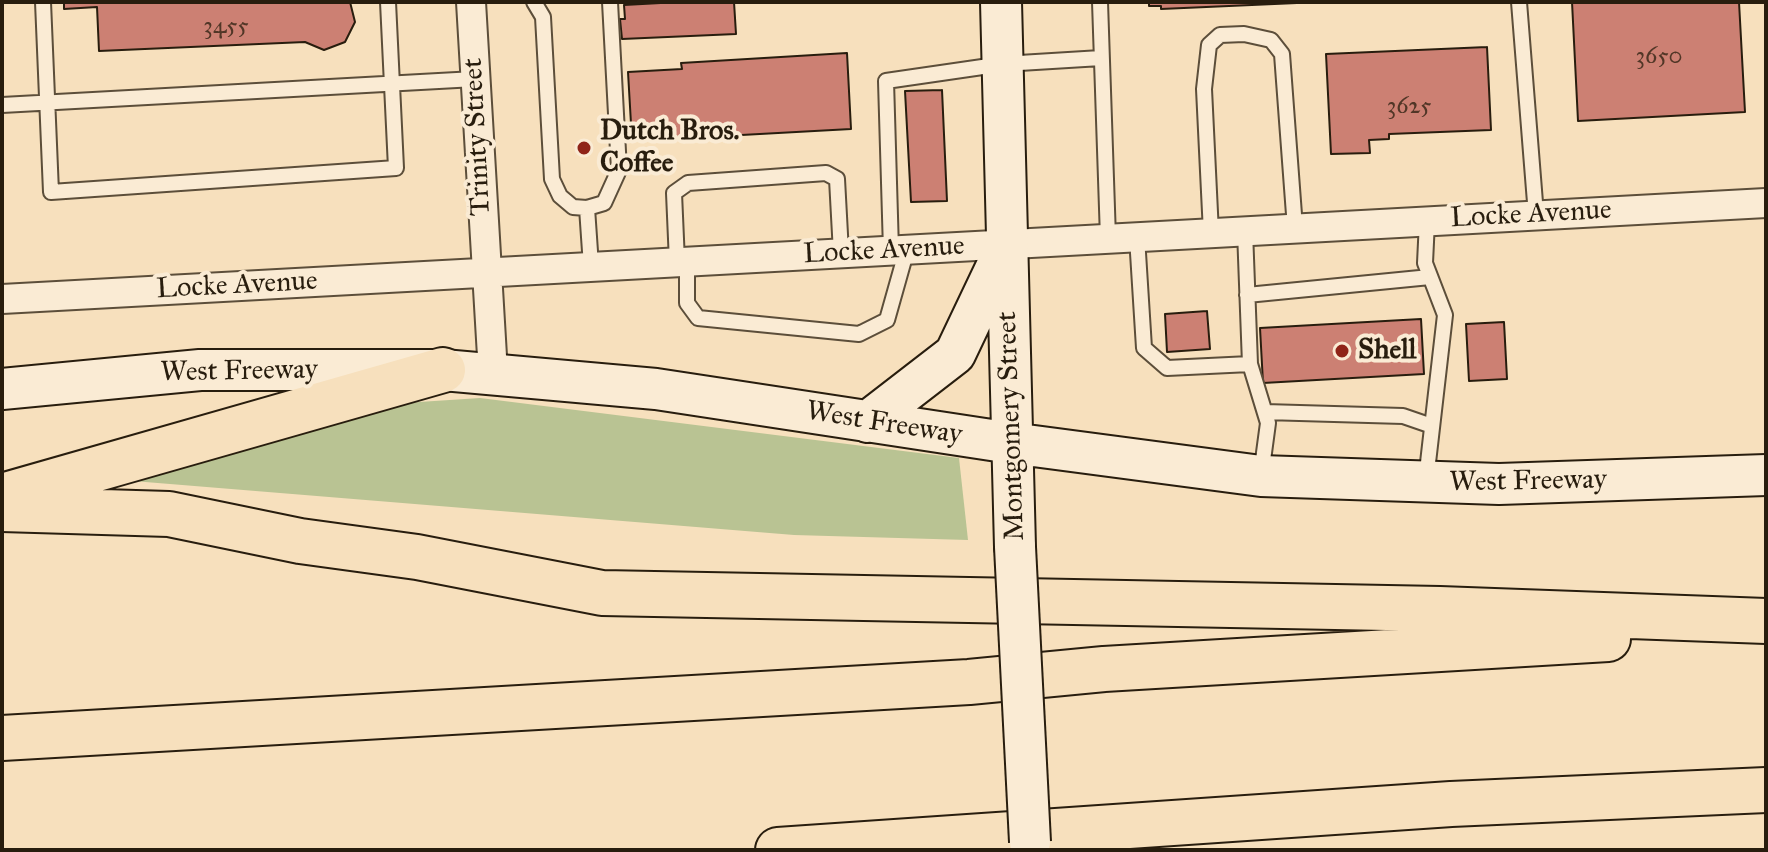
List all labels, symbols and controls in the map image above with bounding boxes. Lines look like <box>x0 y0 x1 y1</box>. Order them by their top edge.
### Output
house number: 3455 <box>203 13 249 41</box>
house number: 3650 <box>1635 43 1683 71</box>
street label: Trinity Street <box>457 57 499 217</box>
house number: 3625 <box>1387 93 1431 121</box>
place label: Dutch Bros. Coffee <box>600 115 739 181</box>
marker: Dutch Bros. Coffee <box>575 139 593 157</box>
street label: Locke Avenue <box>1450 194 1612 236</box>
street label: Locke Avenue <box>803 230 965 272</box>
street label: Locke Avenue <box>156 265 318 307</box>
street label: Montgomery Street <box>991 311 1033 541</box>
place label: Shell <box>1358 334 1416 368</box>
marker: Shell <box>1333 342 1351 360</box>
street label: West Freeway <box>160 354 318 390</box>
street label: West Freeway <box>804 395 964 453</box>
street label: West Freeway <box>1449 464 1607 500</box>

